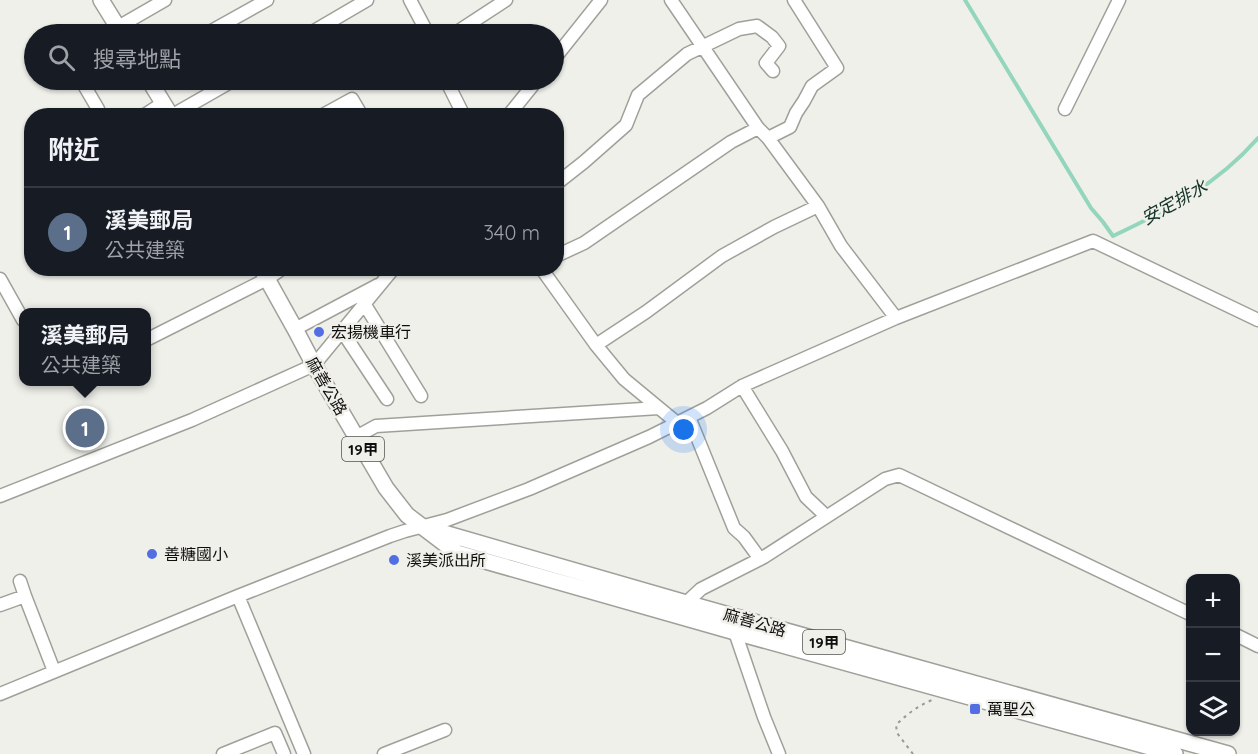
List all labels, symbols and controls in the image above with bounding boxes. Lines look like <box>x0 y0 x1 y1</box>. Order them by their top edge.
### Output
search box <box>24 24 564 90</box>
icon: search <box>45 41 78 74</box>
text: 搜尋地點 <box>93 45 181 73</box>
text: 附近 <box>48 133 100 166</box>
water label: 安定排水 <box>1137 174 1212 230</box>
text: 溪美郵局 <box>105 206 193 234</box>
text: 1 <box>64 220 71 245</box>
text: 340 m <box>483 220 540 245</box>
text: 公共建築 <box>105 237 185 262</box>
popup <box>19 308 151 386</box>
text: 溪美郵局 <box>41 321 129 349</box>
place label: 宏揚機車行 <box>331 322 411 342</box>
marker: 宏揚機車行 <box>312 325 326 339</box>
text: 公共建築 <box>41 352 121 377</box>
street label: 麻善公路 <box>302 353 352 419</box>
pin: 1 <box>66 406 104 450</box>
your location <box>669 415 698 444</box>
road number: 19甲 <box>342 437 384 461</box>
place label: 善糖國小 <box>164 544 228 564</box>
marker: 善糖國小 <box>145 547 159 561</box>
place label: 溪美派出所 <box>406 550 486 570</box>
marker: 溪美派出所 <box>387 553 401 567</box>
map controls <box>1186 574 1240 736</box>
button: + <box>1186 574 1240 628</box>
street label: 麻善公路 <box>721 604 789 640</box>
button: − <box>1186 628 1240 682</box>
road number: 19甲 <box>803 630 845 654</box>
button: layers <box>1186 682 1240 736</box>
place label: 萬聖公 <box>987 699 1035 719</box>
marker: 萬聖公 <box>968 702 982 716</box>

